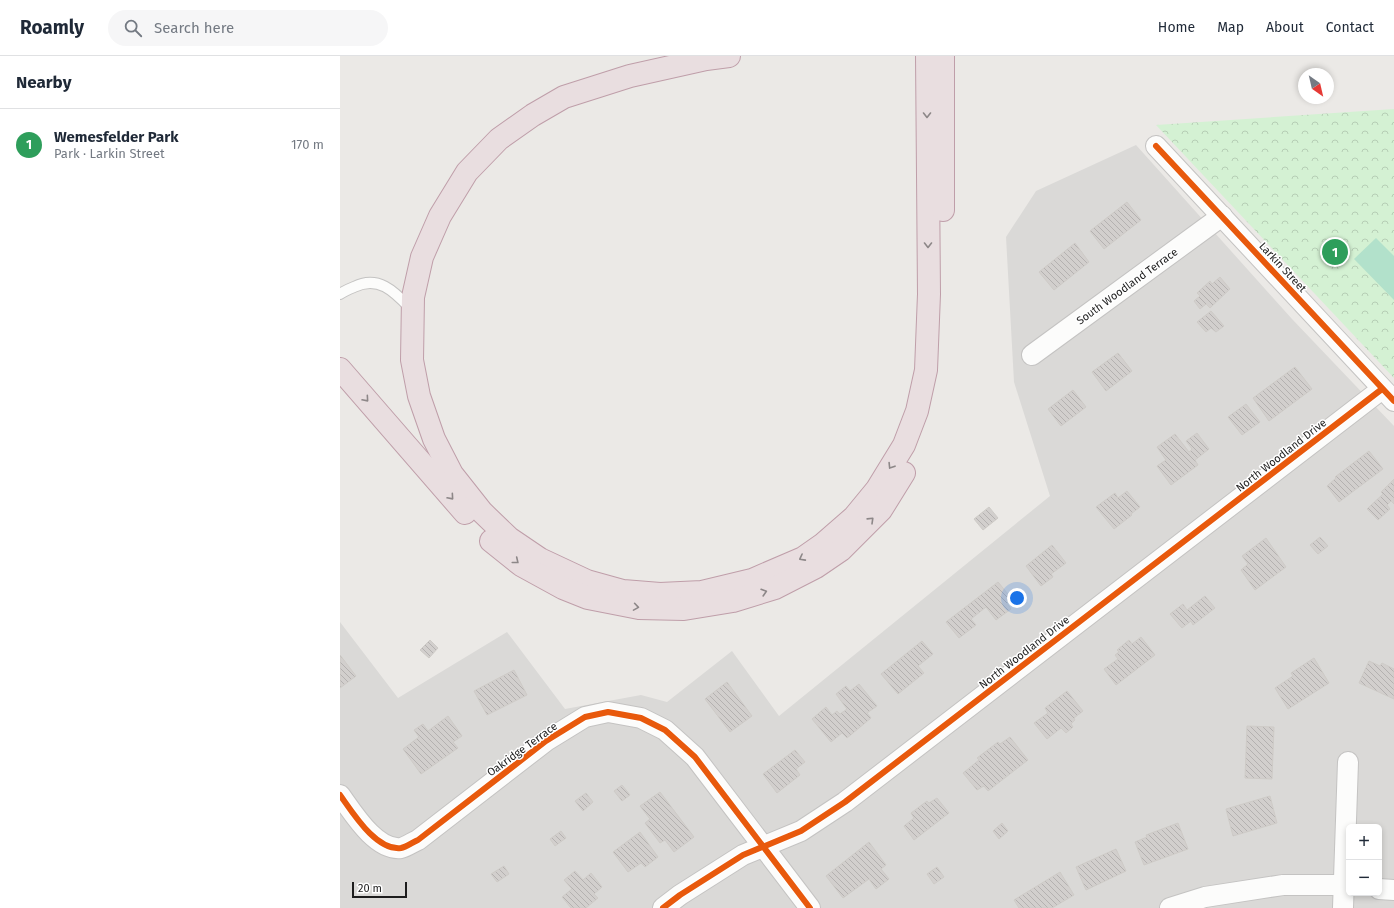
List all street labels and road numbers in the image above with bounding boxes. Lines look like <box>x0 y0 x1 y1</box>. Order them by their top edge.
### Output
street label: Larkin Street <box>1256 240 1309 295</box>
street label: South Woodland Terrace <box>1074 245 1180 327</box>
street label: North Woodland Drive <box>1234 416 1329 495</box>
street label: North Woodland Drive <box>977 613 1072 692</box>
street label: Oakridge Terrace <box>485 720 560 779</box>

